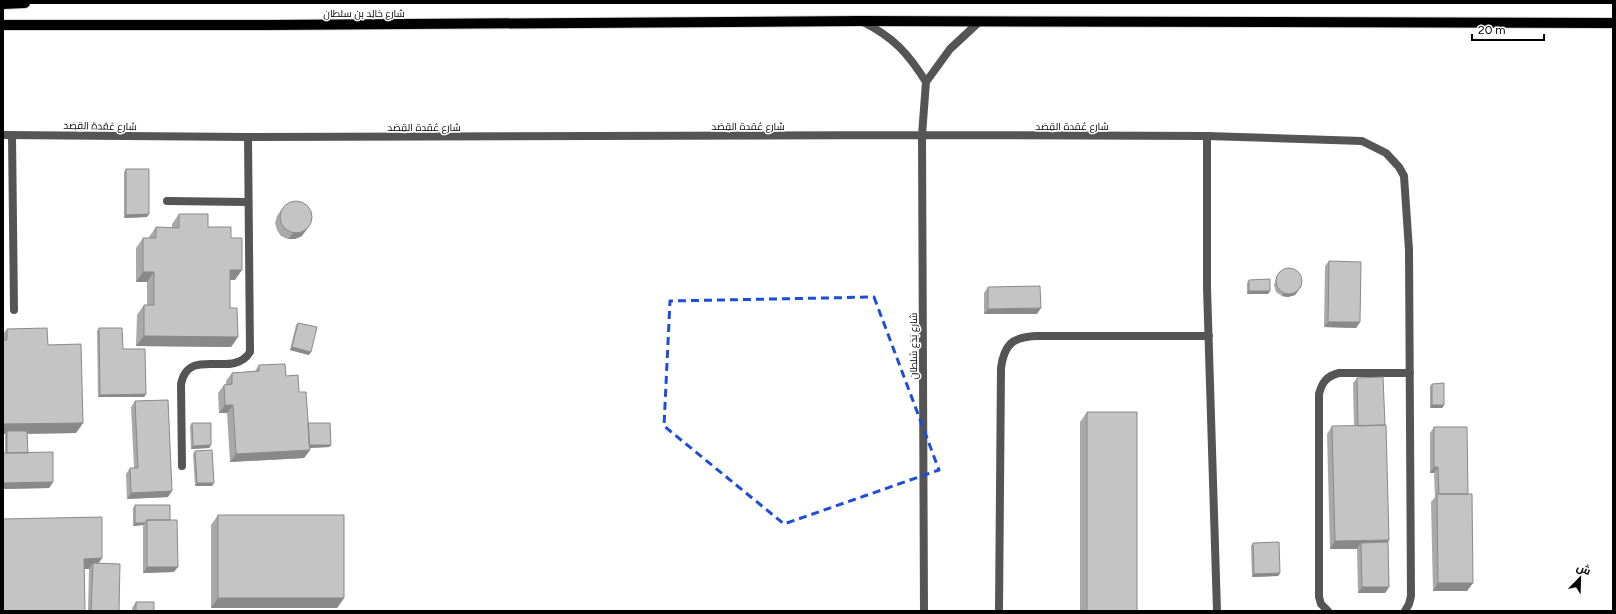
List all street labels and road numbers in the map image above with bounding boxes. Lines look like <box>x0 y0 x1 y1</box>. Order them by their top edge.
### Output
street label: شارع خالِد بن سلطان <box>323 7 405 20</box>
street label: شارع عُقدة القِصَد <box>63 119 137 133</box>
street label: شارع عُقدة القِصَد <box>711 120 785 133</box>
street label: شارع عُقدة القِصَد <box>1035 120 1109 133</box>
street label: شارع عُقدة القِصَد <box>387 121 461 134</box>
street label: شارع بَدَع سُلطان <box>907 313 920 379</box>

